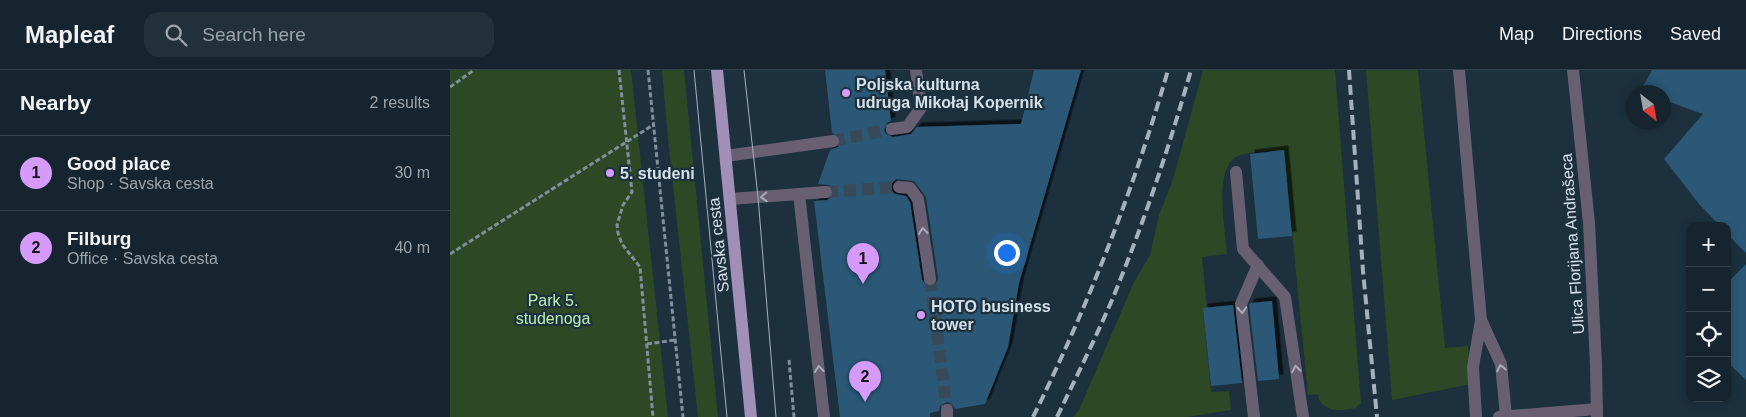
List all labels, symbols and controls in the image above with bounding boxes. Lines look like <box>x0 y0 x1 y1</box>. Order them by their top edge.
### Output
search box <box>144 12 494 57</box>
text: Mapleaf <box>25 21 114 48</box>
icon: search <box>162 21 190 49</box>
text: Search here <box>202 24 306 45</box>
text: Map <box>1499 24 1534 44</box>
text: Directions <box>1562 24 1642 44</box>
text: Saved <box>1670 24 1721 44</box>
place label: Poljska kulturna udruga Mikołaj Kopernik <box>856 76 1043 111</box>
north arrow <box>1626 85 1671 130</box>
marker: Poljska kulturna udruga Mikołaj Kopernik <box>840 87 852 99</box>
text: Nearby <box>20 91 91 114</box>
text: 2 results <box>370 94 430 111</box>
text: Good place <box>67 153 170 174</box>
street label: Ulica Florijana Andrašeca <box>1558 153 1587 335</box>
text: 1 <box>32 164 40 181</box>
text: 30 m <box>394 164 430 181</box>
place label: 5. studeni <box>620 165 695 182</box>
marker: 5. studeni <box>604 167 616 179</box>
text: Shop · Savska cesta <box>67 175 214 192</box>
one-way arrow <box>760 191 768 202</box>
street label: Savska cesta <box>705 197 732 293</box>
map controls <box>1686 222 1731 402</box>
button: + <box>1686 222 1731 267</box>
one-way arrow <box>918 226 929 234</box>
text: Filburg <box>67 228 131 249</box>
text: 2 <box>32 239 40 256</box>
text: 40 m <box>394 239 430 256</box>
your location <box>994 240 1020 266</box>
pin: 1 <box>847 243 879 284</box>
text: Office · Savska cesta <box>67 250 218 267</box>
button: − <box>1686 267 1731 312</box>
park label: Park 5. studenoga <box>516 292 590 327</box>
place label: HOTO business tower <box>931 298 1051 333</box>
one-way arrow <box>1237 307 1248 315</box>
marker: HOTO business tower <box>915 309 927 321</box>
button: locate <box>1686 312 1731 357</box>
button: layers <box>1686 357 1731 402</box>
pin: 2 <box>849 361 881 402</box>
one-way arrow <box>814 364 825 372</box>
one-way arrow <box>1291 364 1302 372</box>
one-way arrow <box>1496 364 1506 373</box>

